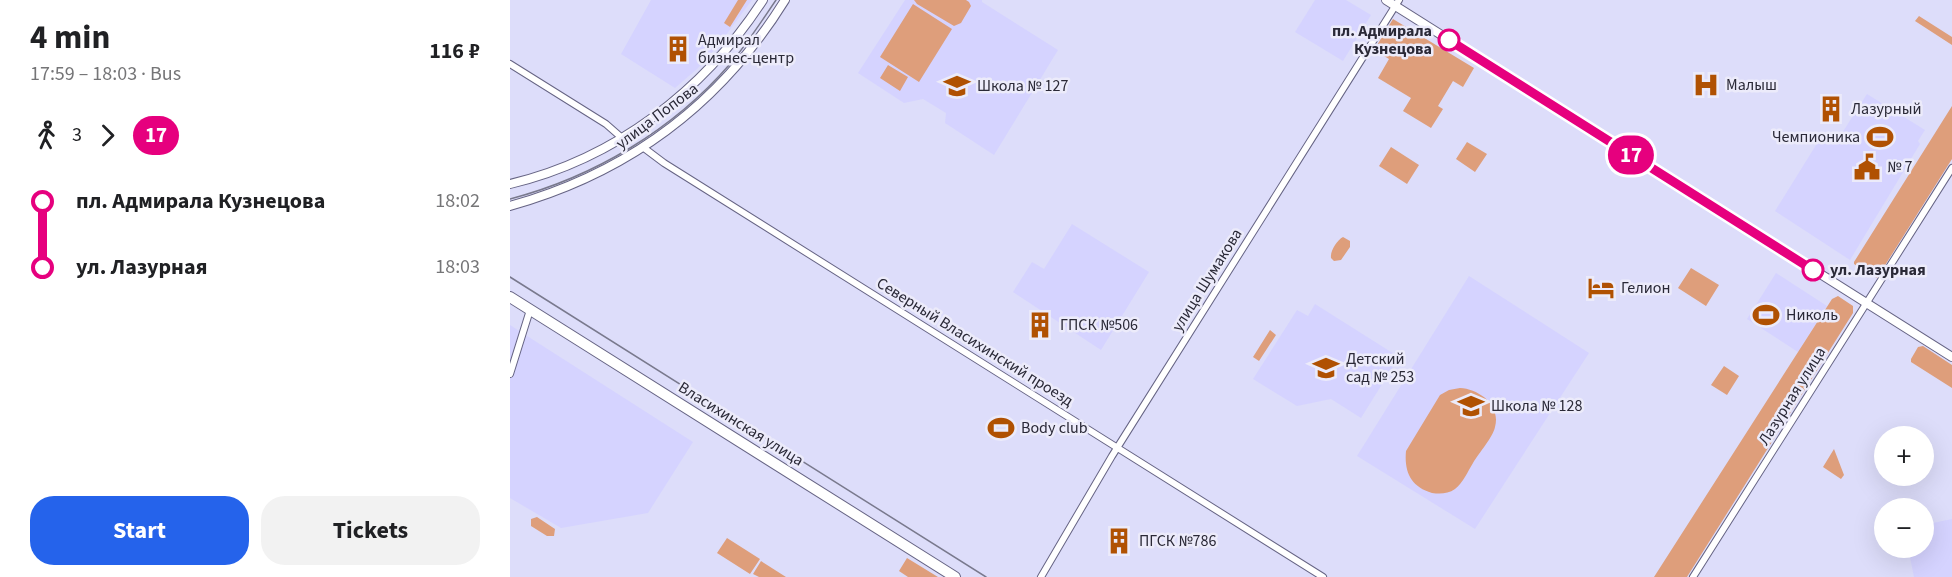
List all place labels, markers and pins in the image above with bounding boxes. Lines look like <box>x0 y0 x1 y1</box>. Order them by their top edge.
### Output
place label: пл. Адмирала Кузнецова <box>1332 20 1432 60</box>
place label: Адмирал бизнес-центр <box>698 29 794 69</box>
marker: пл. Адмирала Кузнецова <box>1438 29 1460 51</box>
building icon: Адмирал бизнес-центр <box>663 34 693 64</box>
hospital icon: Малыш <box>1691 70 1721 100</box>
school or university icon: Школа № 127 <box>942 71 972 101</box>
place label: Малыш <box>1726 74 1777 96</box>
place label: Школа № 127 <box>977 75 1068 97</box>
building icon: Лазурный <box>1816 94 1846 124</box>
place label: Лазурный <box>1851 98 1922 120</box>
sports icon: Чемпионика <box>1865 122 1895 152</box>
place label: Чемпионика <box>1772 126 1860 148</box>
public building icon: № 7 <box>1852 152 1882 182</box>
place label: № 7 <box>1887 156 1912 178</box>
marker: ул. Лазурная <box>1802 259 1824 281</box>
place label: ул. Лазурная <box>1830 259 1926 281</box>
hotel icon: Гелион <box>1586 273 1616 303</box>
place label: Гелион <box>1621 277 1670 299</box>
sports icon: Николь <box>1751 300 1781 330</box>
place label: Николь <box>1786 304 1838 326</box>
building icon: ГПСК №506 <box>1025 310 1055 340</box>
place label: ГПСК №506 <box>1060 314 1138 336</box>
place label: Детский сад № 253 <box>1346 348 1414 388</box>
school or university icon: Детский сад № 253 <box>1311 353 1341 383</box>
school or university icon: Школа № 128 <box>1456 391 1486 421</box>
place label: Школа № 128 <box>1491 395 1582 417</box>
sports icon: Body club <box>986 413 1016 443</box>
place label: Body club <box>1021 417 1088 439</box>
building icon: ПГСК №786 <box>1104 526 1134 556</box>
place label: ПГСК №786 <box>1139 530 1216 552</box>

